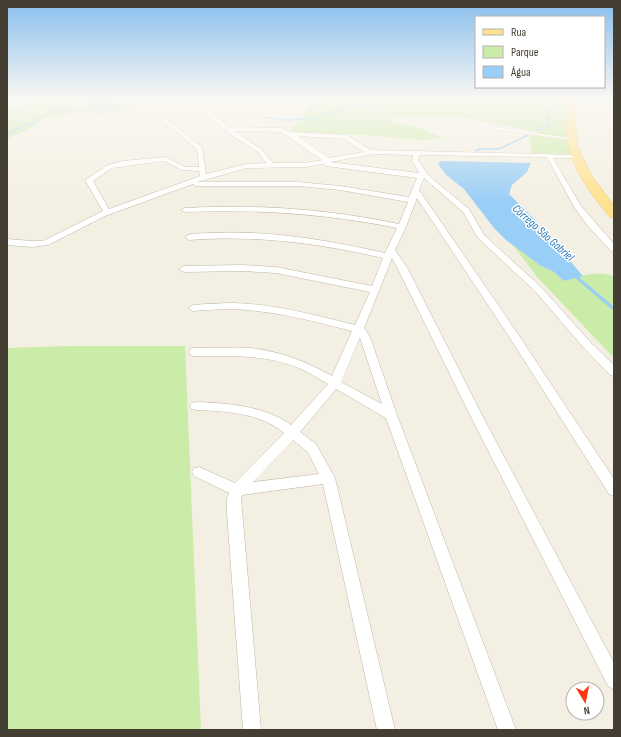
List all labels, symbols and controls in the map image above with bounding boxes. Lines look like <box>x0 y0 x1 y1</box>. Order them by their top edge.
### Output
legend <box>475 16 605 88</box>
text: Rua <box>511 25 527 40</box>
text: Parque <box>511 45 539 60</box>
text: Água <box>510 65 531 80</box>
water label: Córrego São Gabriel <box>509 201 578 265</box>
north arrow <box>565 681 605 721</box>
text: N <box>583 703 591 717</box>

